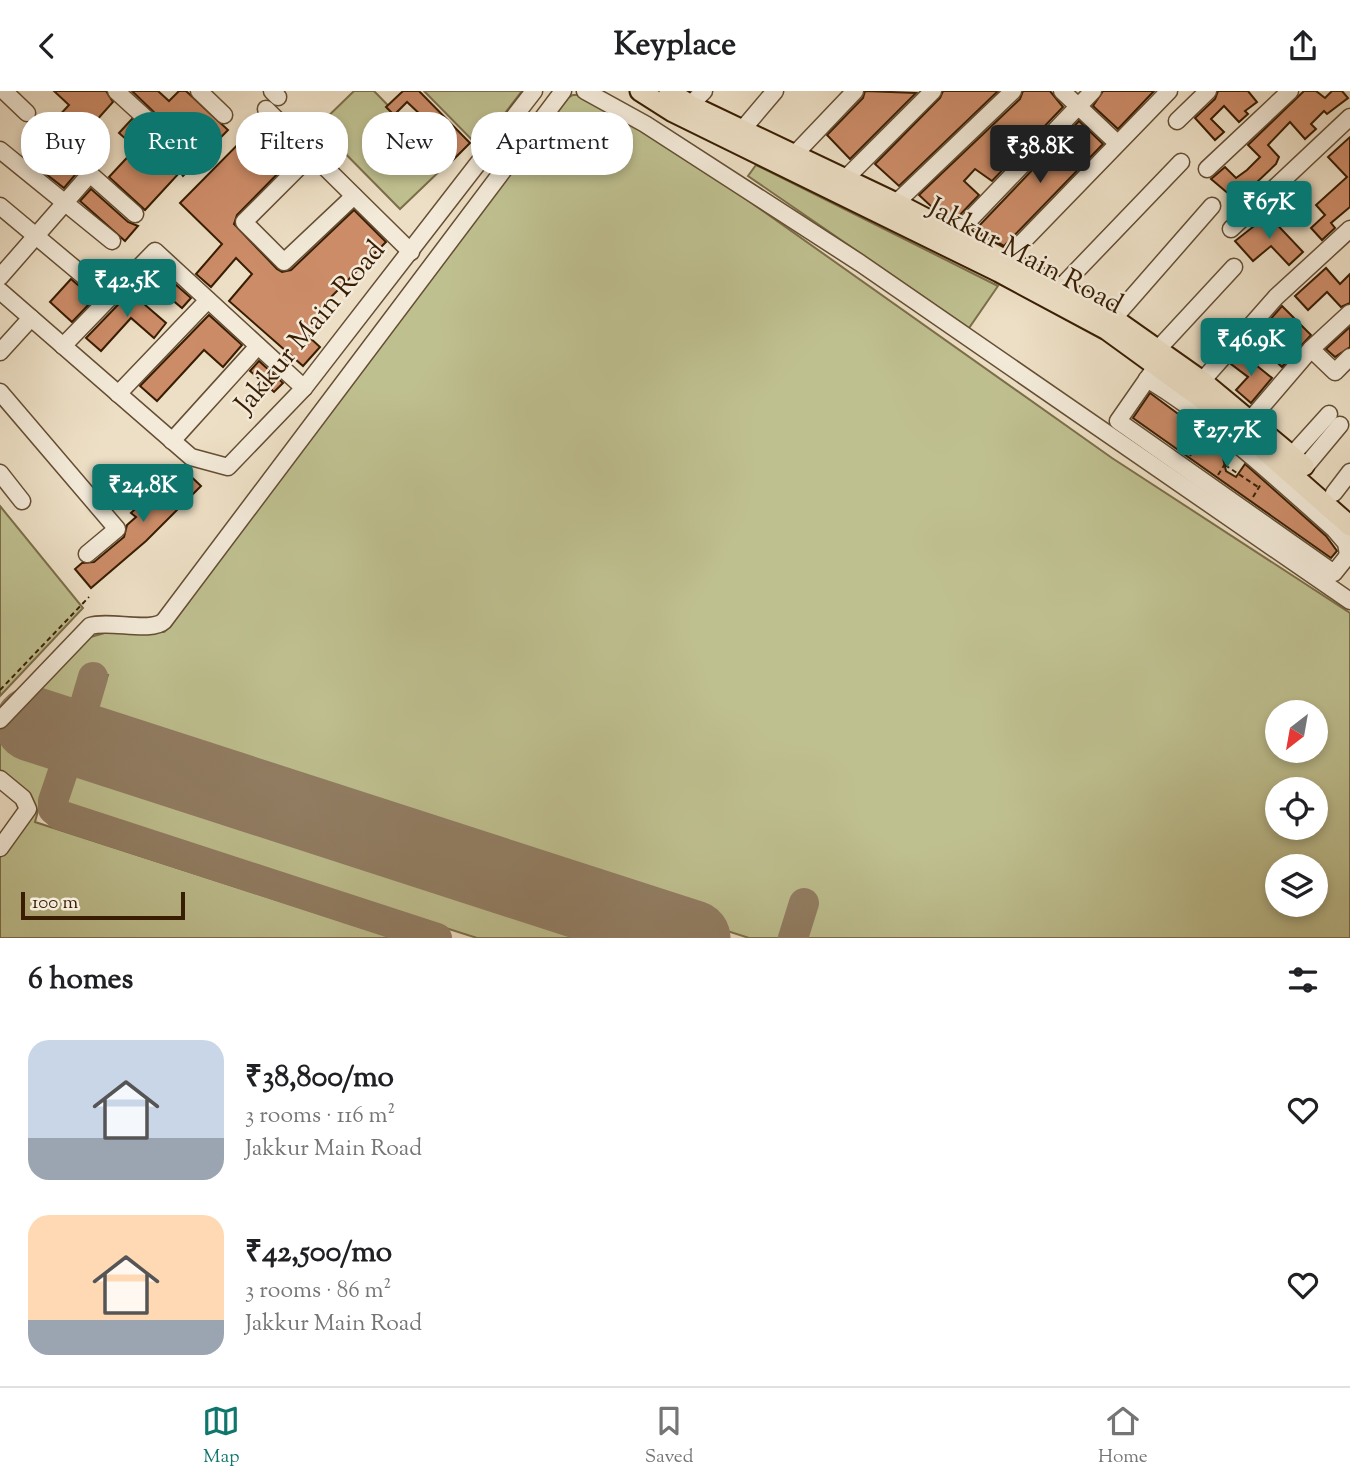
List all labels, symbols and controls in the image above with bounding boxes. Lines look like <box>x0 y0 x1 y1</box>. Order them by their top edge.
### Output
text: Keyplace <box>614 23 736 69</box>
icon: back <box>28 27 66 65</box>
icon: share <box>1284 27 1322 65</box>
chip: Buy <box>21 112 110 175</box>
chip: Rent <box>124 112 222 175</box>
chip: Filters <box>236 112 348 175</box>
chip: New <box>362 112 457 175</box>
chip: Apartment <box>471 112 633 175</box>
pin: ₹38.8K <box>983 125 1097 185</box>
text: ₹38.8K <box>1006 131 1074 164</box>
pin: ₹67K <box>1228 181 1310 241</box>
text: ₹67K <box>1243 187 1295 220</box>
street label: Jakkur Main Road <box>919 188 1130 325</box>
street label: Jakkur Main Road <box>225 232 396 425</box>
pin: ₹42.5K <box>70 259 184 319</box>
text: ₹42.5K <box>94 265 160 298</box>
pin: ₹46.9K <box>1194 319 1308 378</box>
text: ₹46.9K <box>1217 324 1285 357</box>
pin: ₹27.7K <box>1170 409 1284 469</box>
text: ₹27.7K <box>1193 415 1261 448</box>
pin: ₹24.8K <box>86 465 200 524</box>
text: ₹24.8K <box>108 470 178 503</box>
north arrow <box>1265 700 1328 763</box>
map controls <box>1265 700 1328 917</box>
button: locate <box>1265 777 1328 840</box>
button: layers <box>1265 854 1328 917</box>
scale bar <box>21 889 186 921</box>
text: 100 m <box>32 890 78 917</box>
text: 6 homes <box>28 959 133 1002</box>
icon: filters <box>1284 961 1322 999</box>
text: ₹38,800/mo <box>245 1057 394 1100</box>
icon: home <box>84 1068 168 1152</box>
icon: heart <box>1284 1091 1322 1129</box>
text: 3 rooms · 116 m² <box>245 1100 395 1133</box>
text: Jakkur Main Road <box>245 1133 422 1166</box>
text: ₹42,500/mo <box>245 1232 392 1275</box>
icon: home <box>84 1243 168 1327</box>
icon: heart <box>1284 1266 1322 1304</box>
text: 3 rooms · 86 m² <box>245 1275 391 1308</box>
text: Jakkur Main Road <box>245 1308 422 1341</box>
tab: Map <box>202 1402 240 1471</box>
tab: Saved <box>645 1402 693 1471</box>
tab: Home <box>1098 1402 1148 1471</box>

